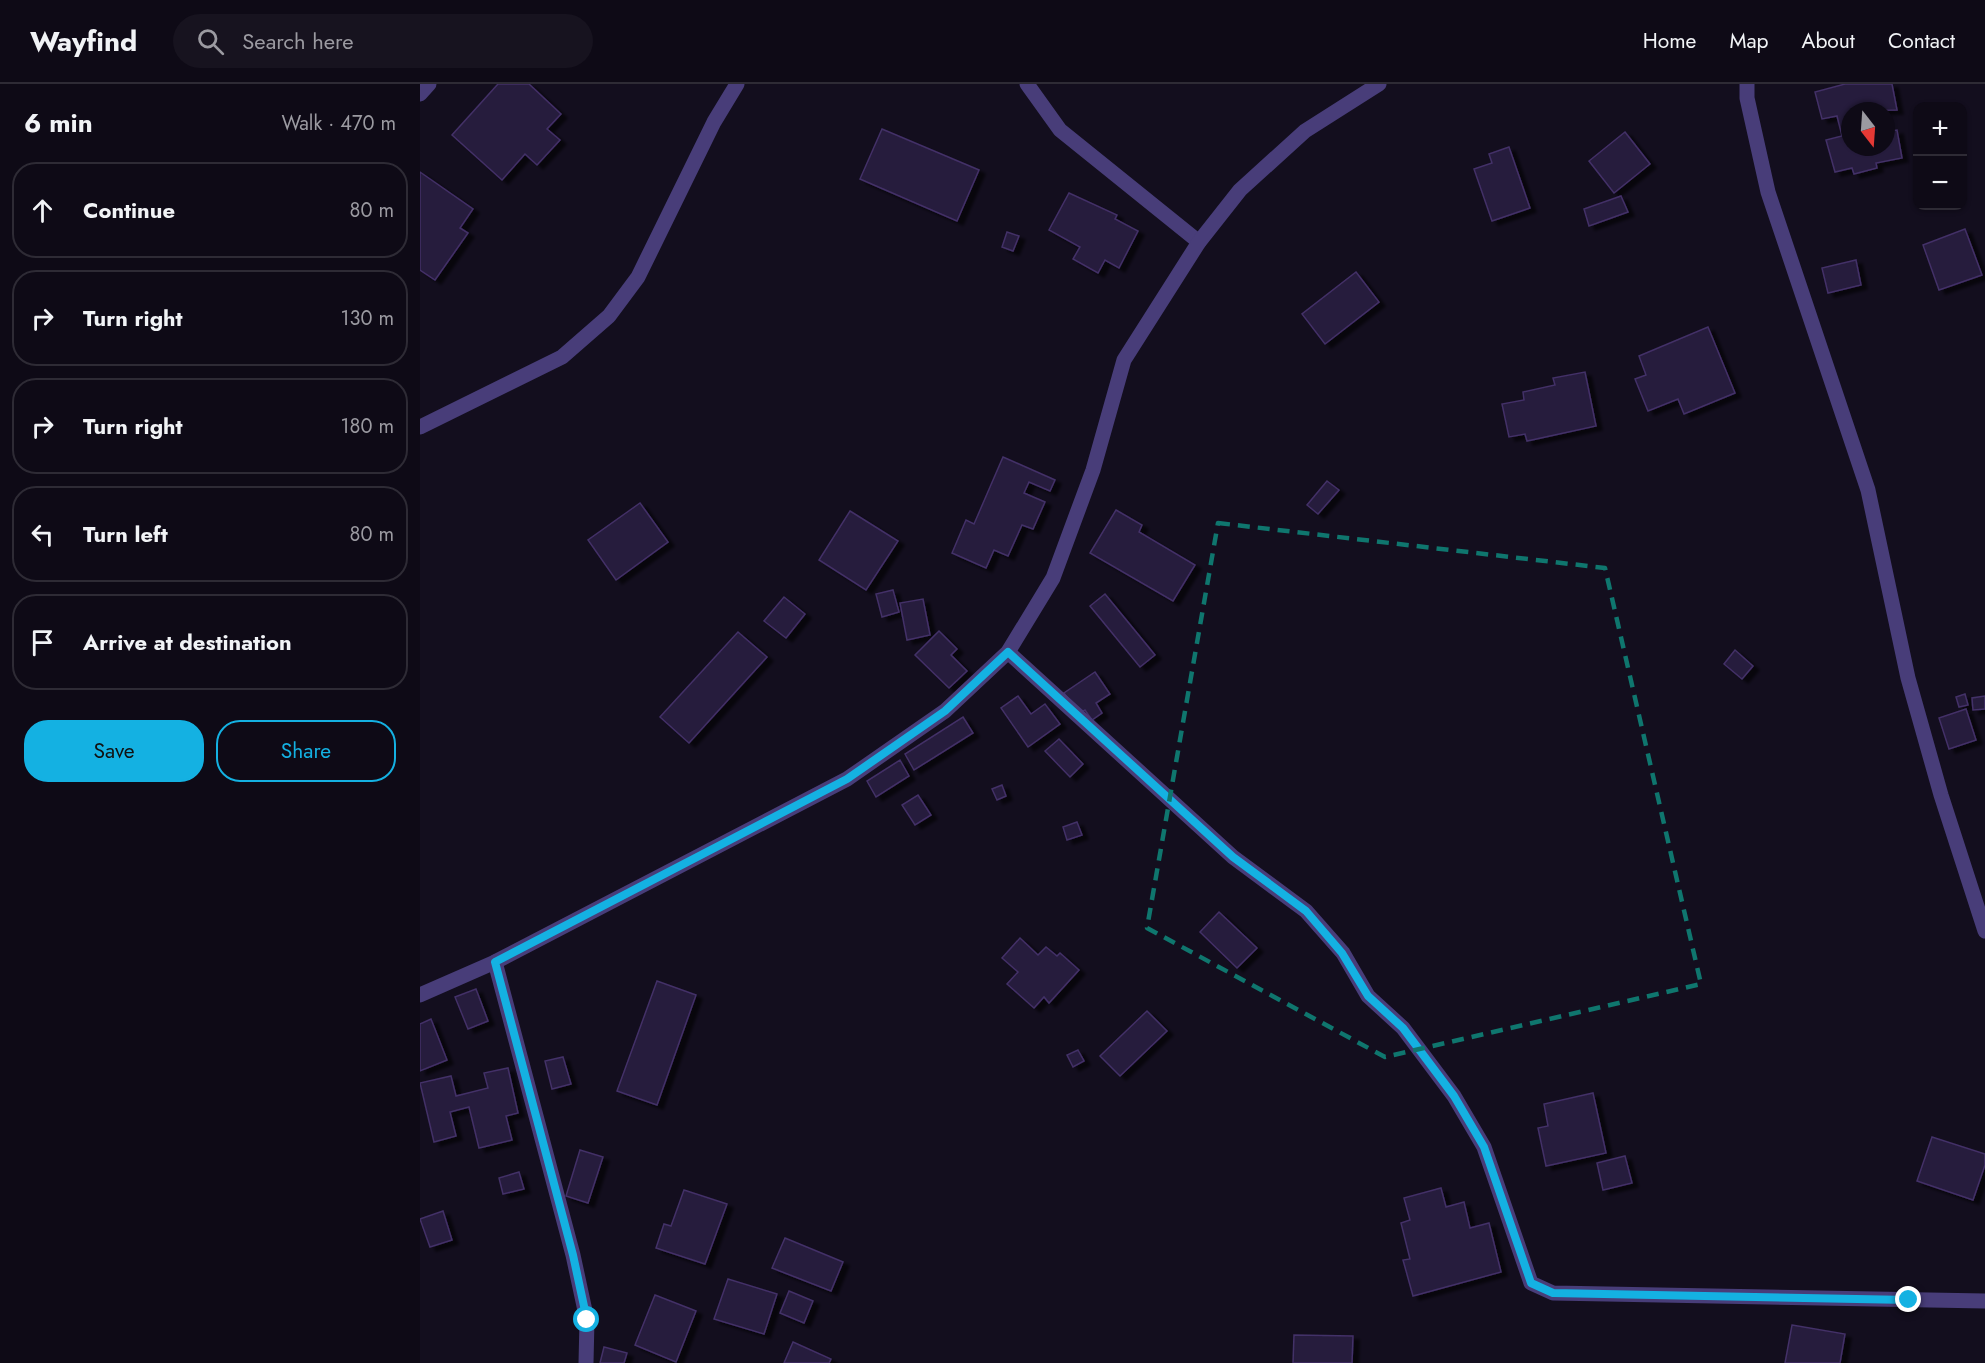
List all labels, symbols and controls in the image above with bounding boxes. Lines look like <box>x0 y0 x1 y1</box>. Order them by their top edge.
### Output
search box <box>173 14 593 68</box>
text: Wayfind <box>30 21 137 62</box>
icon: search <box>194 25 227 58</box>
text: Search here <box>242 25 354 57</box>
text: Home <box>1643 26 1696 56</box>
text: Map <box>1729 26 1769 56</box>
text: About <box>1802 26 1855 56</box>
text: Contact <box>1888 26 1955 56</box>
north arrow <box>1841 102 1895 156</box>
map controls <box>1913 102 1967 210</box>
button: + <box>1913 102 1967 156</box>
text: 6 min <box>24 104 93 142</box>
text: Walk · 470 m <box>281 109 396 138</box>
button: − <box>1913 156 1967 210</box>
icon: ahead <box>26 194 59 227</box>
text: Continue <box>83 194 175 226</box>
text: 80 m <box>349 196 394 225</box>
icon: right <box>26 302 59 335</box>
text: Turn right <box>83 302 183 334</box>
text: 130 m <box>340 304 394 333</box>
icon: right <box>26 410 59 443</box>
text: Turn right <box>83 410 183 442</box>
text: 180 m <box>340 412 394 441</box>
icon: left <box>26 518 59 551</box>
text: Turn left <box>83 518 168 550</box>
text: 80 m <box>349 520 394 549</box>
icon: arrive <box>26 626 59 659</box>
text: Arrive at destination <box>83 626 292 658</box>
button: Save <box>24 720 204 782</box>
button: Share <box>216 720 396 782</box>
route end <box>1895 1286 1921 1312</box>
route start <box>573 1306 599 1332</box>

